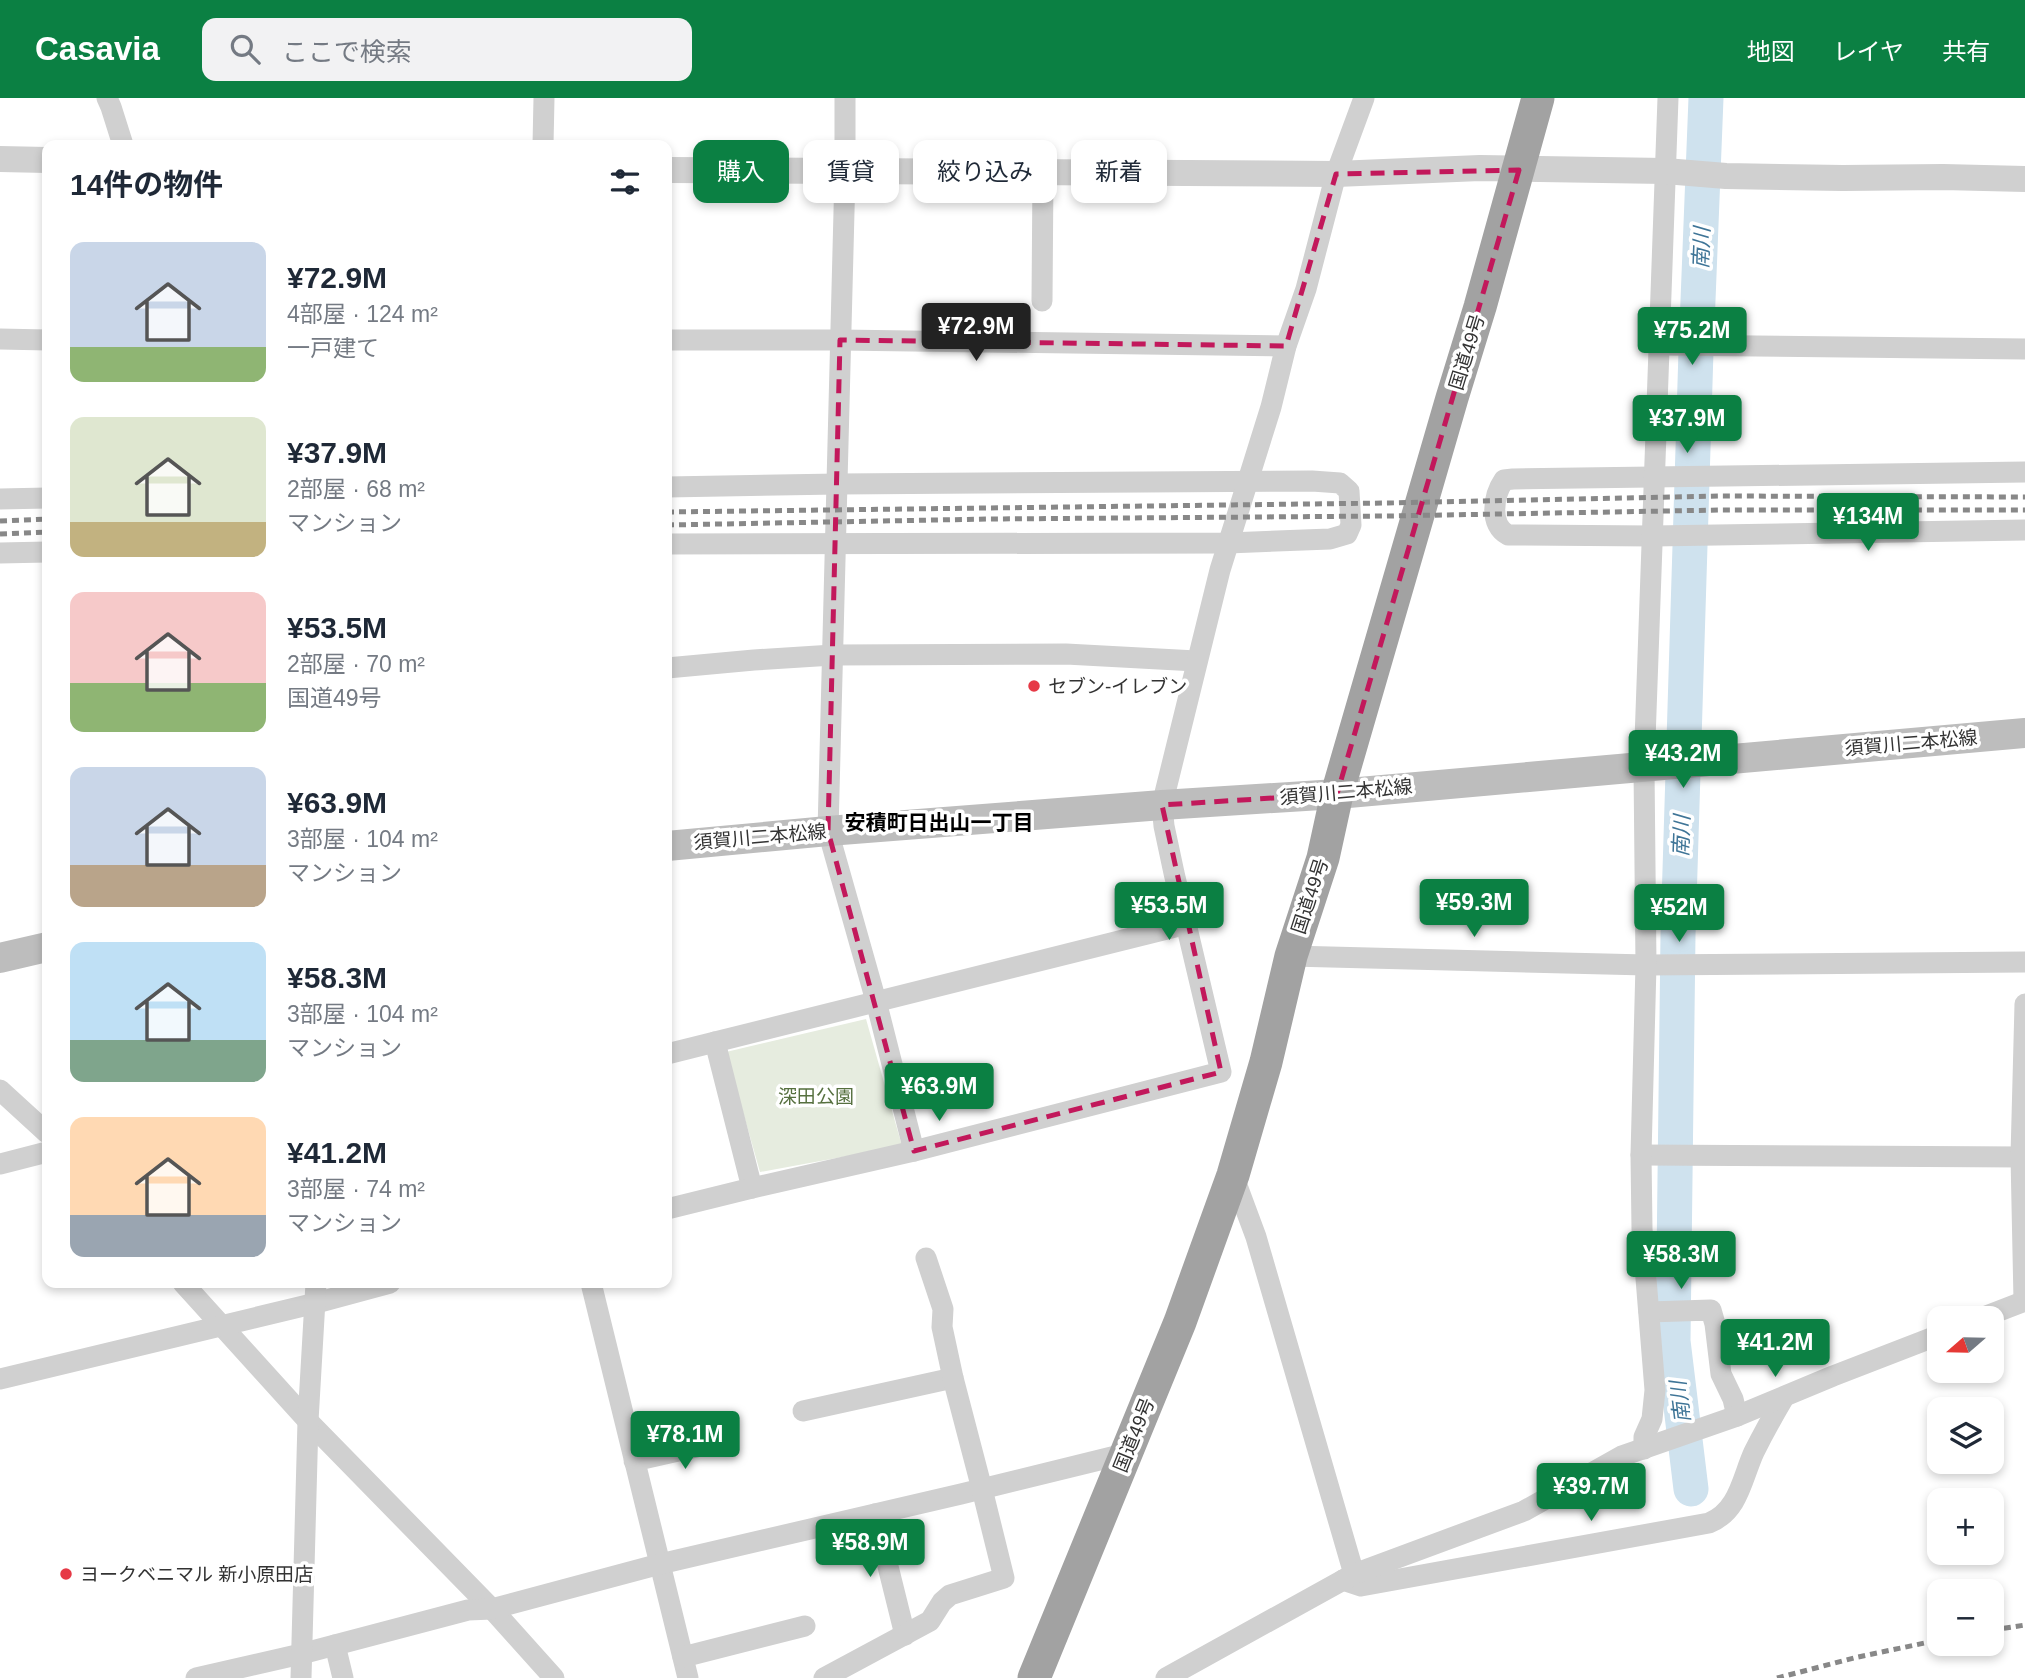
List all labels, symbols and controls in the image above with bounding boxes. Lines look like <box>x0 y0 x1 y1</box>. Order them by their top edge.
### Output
search box <box>202 18 692 81</box>
text: Casavia <box>35 30 160 67</box>
icon: search <box>226 30 264 68</box>
text: ここで検索 <box>282 37 412 67</box>
text: 地図 <box>1747 38 1795 65</box>
text: レイヤ <box>1833 38 1904 65</box>
text: 共有 <box>1942 38 1990 65</box>
chip: 購入 <box>693 140 789 203</box>
chip: 賃貸 <box>803 140 899 203</box>
chip: 絞り込み <box>913 140 1057 203</box>
chip: 新着 <box>1071 140 1167 203</box>
icon: filters <box>606 163 644 201</box>
text: 14件の物件 <box>70 168 223 201</box>
water label: 南川 <box>1689 225 1713 269</box>
text: ¥72.9M <box>287 261 387 294</box>
icon: home <box>126 270 210 354</box>
text: 4部屋 · 124 m² <box>287 301 438 327</box>
pin: ¥72.9M <box>919 303 1033 363</box>
pin: ¥75.2M <box>1635 308 1749 367</box>
street label: 国道49号 <box>1446 312 1488 392</box>
text: ¥72.9M <box>938 313 1014 339</box>
text: ¥75.2M <box>1654 317 1730 343</box>
text: 一戸建て <box>287 335 379 361</box>
pin: ¥37.9M <box>1630 396 1744 455</box>
text: ¥37.9M <box>1649 405 1725 431</box>
text: ¥37.9M <box>287 436 387 469</box>
icon: home <box>126 445 210 529</box>
text: 2部屋 · 68 m² <box>287 476 425 502</box>
pin: ¥134M <box>1819 494 1917 553</box>
text: ¥134M <box>1833 503 1903 529</box>
text: マンション <box>287 510 402 536</box>
text: ¥53.5M <box>287 611 387 644</box>
icon: home <box>126 620 210 704</box>
text: 2部屋 · 70 m² <box>287 651 425 677</box>
place label: セブン-イレブン <box>1048 676 1187 697</box>
marker: セブン-イレブン <box>1026 678 1042 694</box>
text: 国道49号 <box>287 685 382 711</box>
street label: 須賀川二本松線 <box>1844 727 1978 759</box>
pin: ¥43.2M <box>1626 730 1740 790</box>
text: ¥43.2M <box>1645 740 1721 766</box>
street label: 須賀川二本松線 <box>1279 776 1413 808</box>
text: ¥63.9M <box>287 786 387 819</box>
icon: home <box>126 795 210 879</box>
district label: 安積町日出山一丁目 <box>845 811 1034 834</box>
water label: 南川 <box>1669 813 1693 857</box>
street label: 須賀川二本松線 <box>693 821 827 853</box>
text: 3部屋 · 104 m² <box>287 826 438 852</box>
street label: 国道49号 <box>1288 856 1332 936</box>
text: マンション <box>287 860 402 886</box>
pin: ¥59.3M <box>1417 880 1531 939</box>
pin: ¥53.5M <box>1112 882 1226 942</box>
pin: ¥52M <box>1638 884 1720 944</box>
text: ¥59.3M <box>1436 889 1512 915</box>
text: ¥53.5M <box>1131 892 1207 918</box>
text: ¥52M <box>1650 894 1708 920</box>
text: ¥58.3M <box>287 961 387 994</box>
icon: home <box>126 970 210 1054</box>
text: 3部屋 · 104 m² <box>287 1001 438 1027</box>
text: マンション <box>287 1035 402 1061</box>
pin: ¥63.9M <box>882 1063 996 1123</box>
text: ¥63.9M <box>901 1073 977 1099</box>
park label: 深田公園 <box>778 1086 854 1107</box>
text: ¥41.2M <box>287 1136 387 1169</box>
icon: home <box>126 1145 210 1229</box>
text: 3部屋 · 74 m² <box>287 1176 425 1202</box>
text: マンション <box>287 1210 402 1236</box>
pin: ¥58.3M <box>1624 1232 1738 1291</box>
text: ¥58.3M <box>1643 1241 1719 1267</box>
north arrow <box>1927 1306 2004 1382</box>
map controls <box>1927 1306 2004 1656</box>
pin: ¥41.2M <box>1718 1320 1832 1379</box>
text: ¥41.2M <box>1737 1329 1813 1355</box>
water label: 南川 <box>1666 1378 1694 1424</box>
street label: 国道49号 <box>1110 1395 1158 1475</box>
button: layers <box>1927 1397 2004 1474</box>
pin: ¥78.1M <box>628 1412 742 1471</box>
text: ¥78.1M <box>647 1421 723 1447</box>
pin: ¥39.7M <box>1534 1464 1648 1523</box>
text: ¥39.7M <box>1553 1473 1629 1499</box>
button: + <box>1927 1488 2004 1565</box>
pin: ¥58.9M <box>813 1520 927 1579</box>
text: ¥58.9M <box>832 1529 908 1555</box>
place label: ヨークベニマル 新小原田店 <box>80 1564 313 1585</box>
marker: ヨークベニマル 新小原田店 <box>58 1566 74 1582</box>
button: − <box>1927 1579 2004 1656</box>

